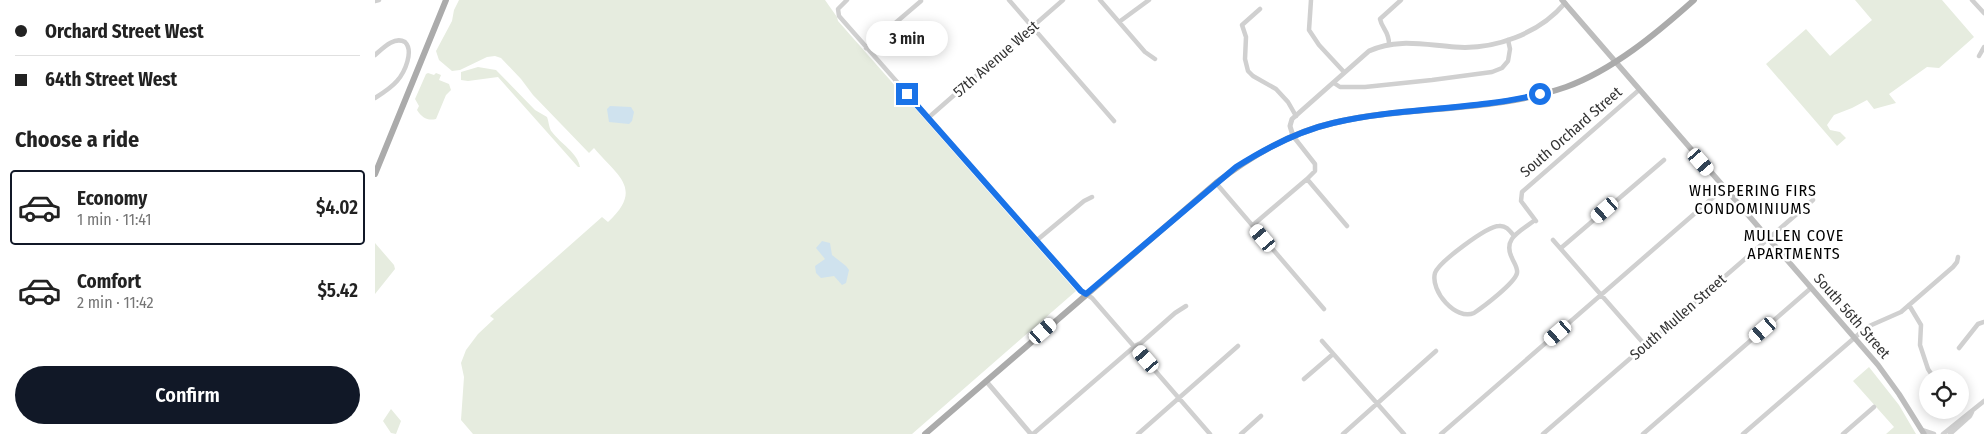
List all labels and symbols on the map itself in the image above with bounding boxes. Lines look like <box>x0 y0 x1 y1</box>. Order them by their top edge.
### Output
street label: 57th Avenue West <box>950 17 1042 101</box>
callout: 3 min <box>866 22 948 56</box>
route end <box>896 83 918 105</box>
street label: South Orchard Street <box>1517 83 1626 181</box>
route start <box>1529 83 1551 105</box>
car <box>1685 146 1716 178</box>
district label: WHISPERING FIRS CONDOMINIUMS <box>1689 181 1817 218</box>
car <box>1588 194 1621 226</box>
car <box>1247 222 1278 254</box>
district label: MULLEN COVE APARTMENTS <box>1744 226 1844 263</box>
street label: South Mullen Street <box>1626 270 1730 364</box>
street label: South 56th Street <box>1810 270 1894 362</box>
car <box>1746 314 1779 346</box>
car <box>1026 315 1059 347</box>
car <box>1541 317 1574 349</box>
car <box>1130 343 1161 375</box>

